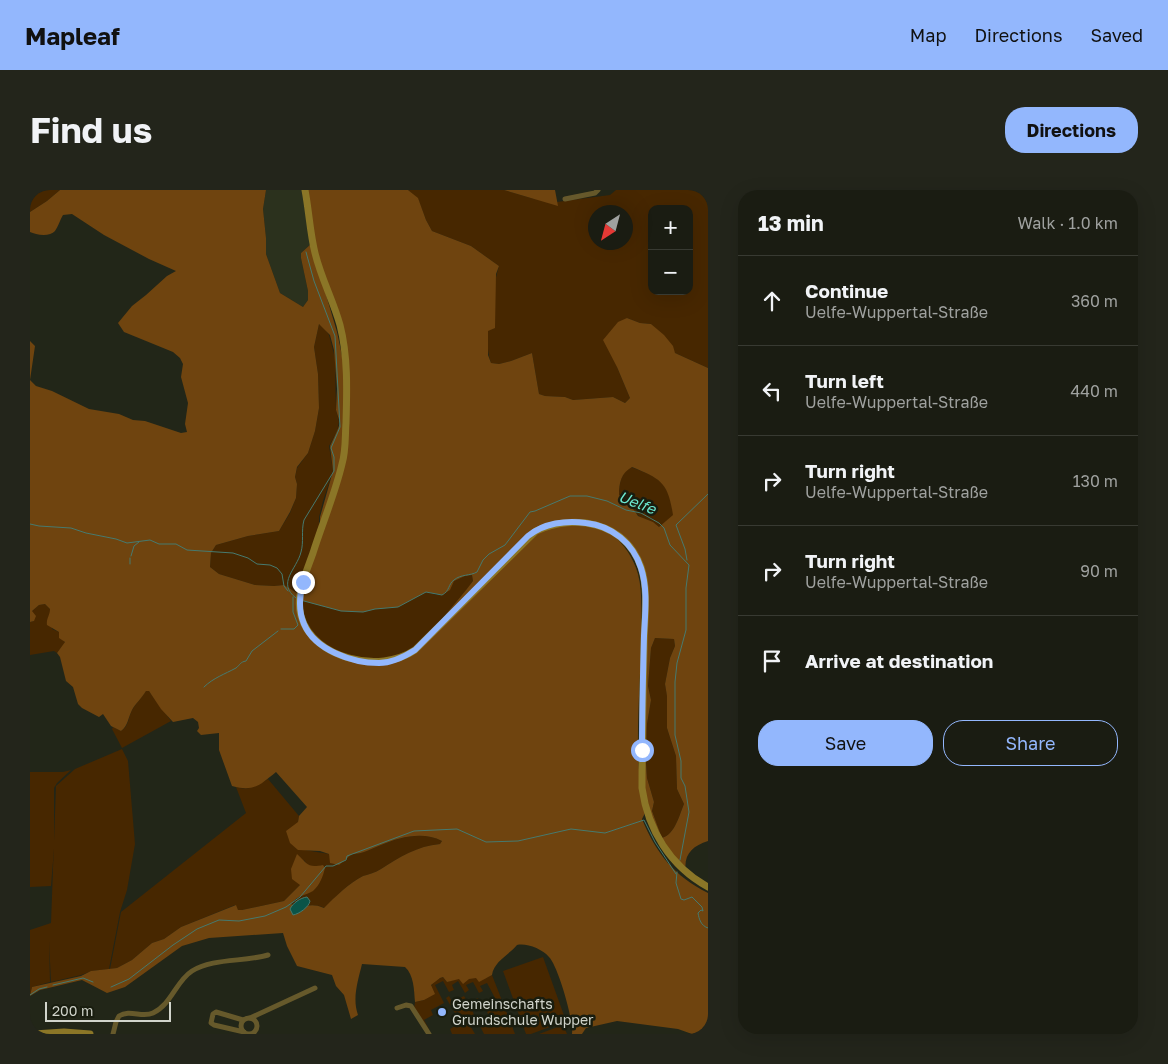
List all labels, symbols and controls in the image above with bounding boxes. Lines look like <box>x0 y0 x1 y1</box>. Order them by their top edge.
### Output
text: Mapleaf <box>25 21 120 50</box>
text: Map <box>910 24 946 46</box>
text: Directions <box>974 24 1062 46</box>
text: Saved <box>1090 24 1143 46</box>
button: Directions <box>1005 107 1138 153</box>
text: Find us <box>30 109 152 151</box>
north arrow <box>588 205 633 250</box>
map controls <box>648 205 693 295</box>
button: + <box>648 205 693 250</box>
text: 13 min <box>758 210 824 236</box>
text: Walk · 1.0 km <box>1018 213 1118 233</box>
button: − <box>648 250 693 295</box>
text: Continue <box>805 279 888 302</box>
icon: ahead <box>758 287 786 315</box>
text: 360 m <box>1071 291 1118 311</box>
text: Uelfe-Wuppertal-Straße <box>805 302 988 322</box>
text: Turn left <box>805 369 884 392</box>
icon: left <box>758 377 786 405</box>
text: 440 m <box>1070 381 1118 401</box>
text: Uelfe-Wuppertal-Straße <box>805 392 988 412</box>
text: Turn right <box>805 459 895 482</box>
icon: right <box>758 467 786 495</box>
text: 130 m <box>1073 471 1118 491</box>
text: Uelfe-Wuppertal-Straße <box>805 482 988 502</box>
water label: Uelfe <box>616 487 660 518</box>
text: Turn right <box>805 549 895 572</box>
icon: right <box>758 557 786 585</box>
text: 90 m <box>1080 561 1118 581</box>
route end <box>292 571 315 594</box>
text: Uelfe-Wuppertal-Straße <box>805 572 988 592</box>
icon: arrive <box>758 647 786 675</box>
text: Arrive at destination <box>805 649 993 672</box>
button: Save <box>758 720 933 766</box>
button: Share <box>943 720 1118 766</box>
route start <box>631 739 654 762</box>
place label: Gemeinschafts Grundschule Wupper <box>452 995 594 1028</box>
scale bar <box>45 999 171 1022</box>
text: 200 m <box>52 1002 93 1019</box>
marker: Gemeinschafts Grundschule Wupper <box>436 1006 448 1018</box>

